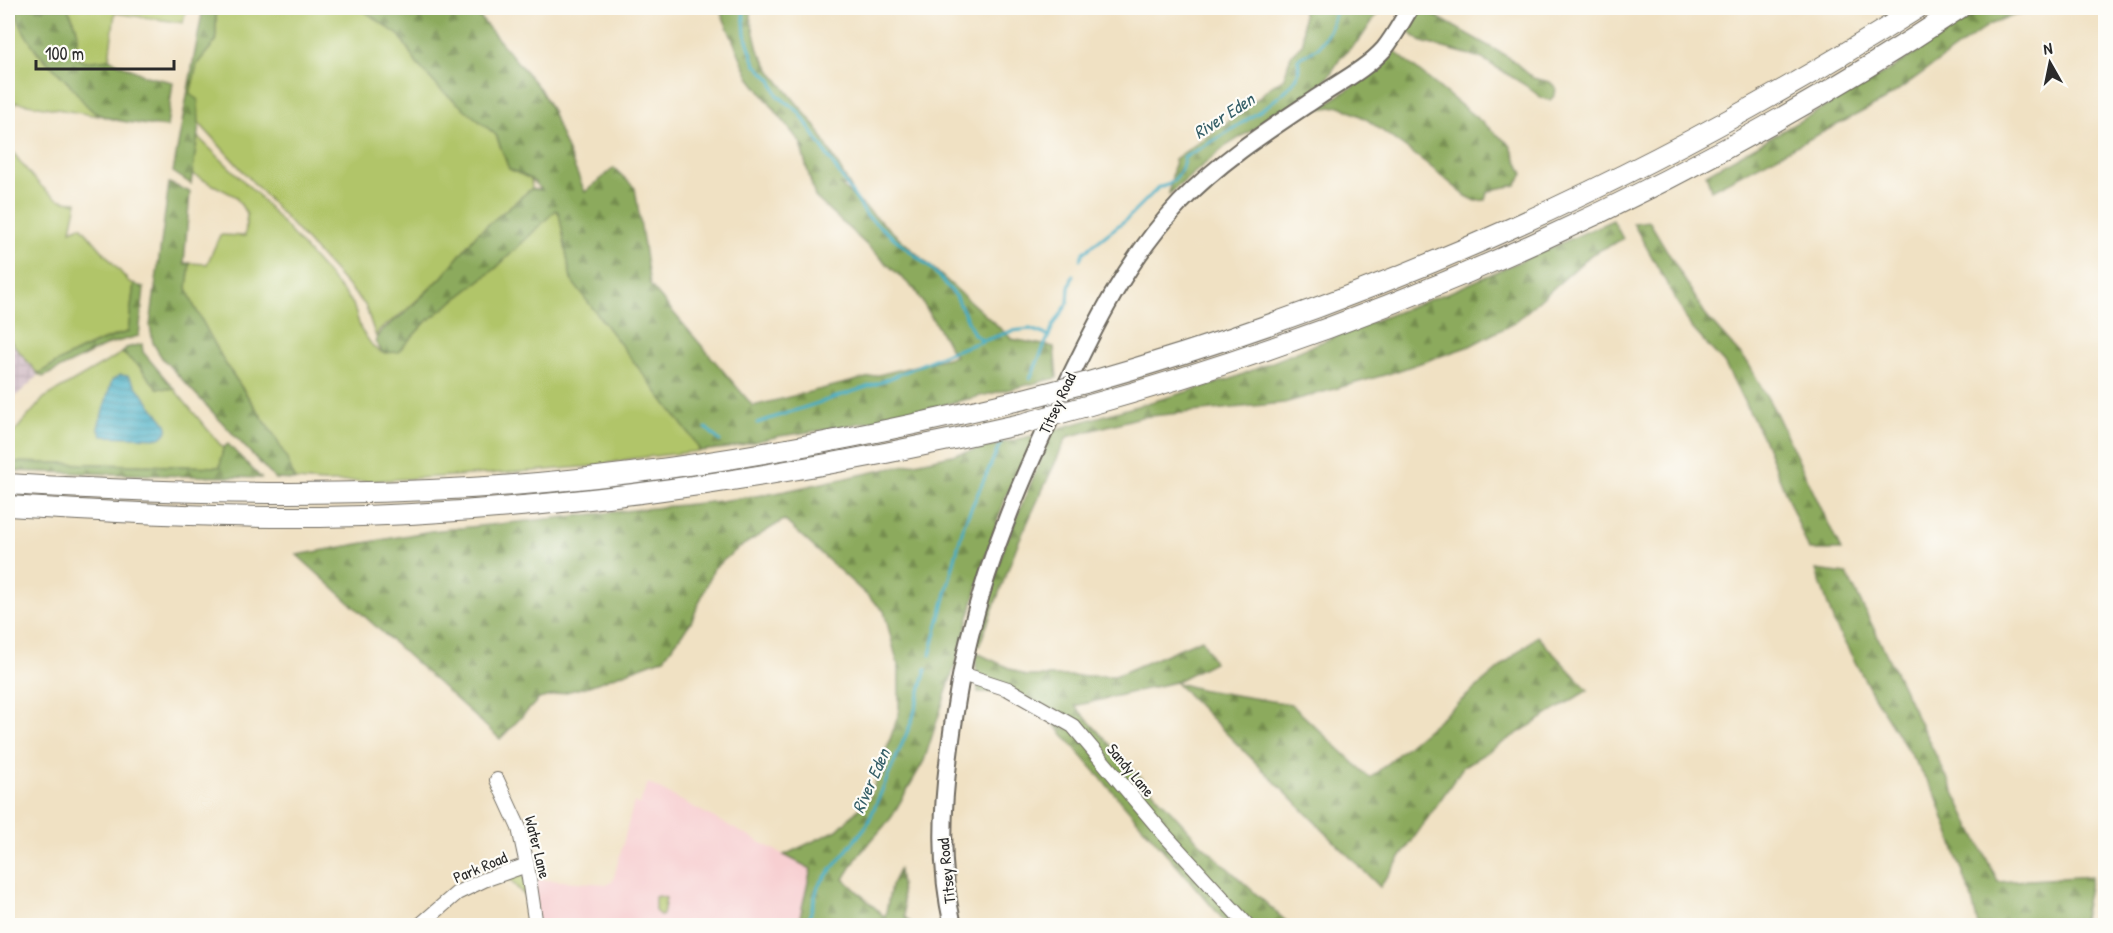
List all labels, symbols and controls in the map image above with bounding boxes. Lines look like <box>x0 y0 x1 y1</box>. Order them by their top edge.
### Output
scale bar <box>36 33 174 71</box>
north arrow <box>2020 33 2080 93</box>
text: N <box>2042 37 2054 60</box>
text: 100 m <box>45 41 84 66</box>
water label: River Eden <box>1188 86 1261 145</box>
street label: Titsey Road <box>1033 369 1081 437</box>
street label: Sandy Lane <box>1102 739 1160 802</box>
water label: River Eden <box>845 743 897 817</box>
street label: Water Lane <box>520 813 557 881</box>
street label: Titsey Road <box>932 837 960 905</box>
street label: Park Road <box>450 846 510 888</box>

